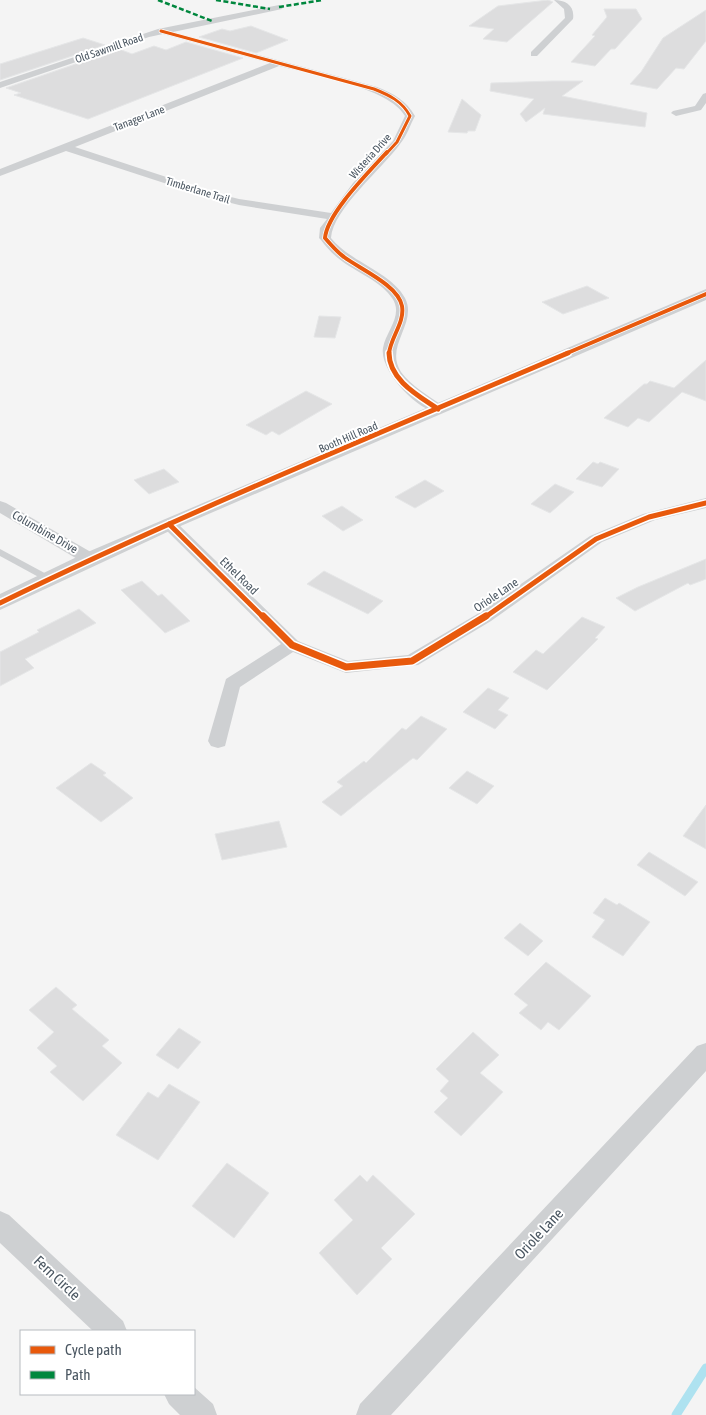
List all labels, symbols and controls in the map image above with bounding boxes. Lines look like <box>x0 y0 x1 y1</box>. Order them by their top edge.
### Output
street label: Old Sawmill Road <box>73 31 145 65</box>
street label: Tanager Lane <box>112 103 166 133</box>
street label: Wisteria Drive <box>347 131 393 181</box>
street label: Timberlane Trail <box>165 175 231 205</box>
street label: Booth Hill Road <box>317 419 379 455</box>
street label: Columbine Drive <box>10 508 80 556</box>
street label: Ethel Road <box>217 554 261 598</box>
street label: Oriole Lane <box>471 575 521 615</box>
street label: Oriole Lane <box>511 1205 567 1263</box>
street label: Fern Circle <box>31 1252 84 1303</box>
legend <box>20 1330 195 1395</box>
text: Cycle path <box>65 1341 122 1358</box>
text: Path <box>65 1366 91 1383</box>

